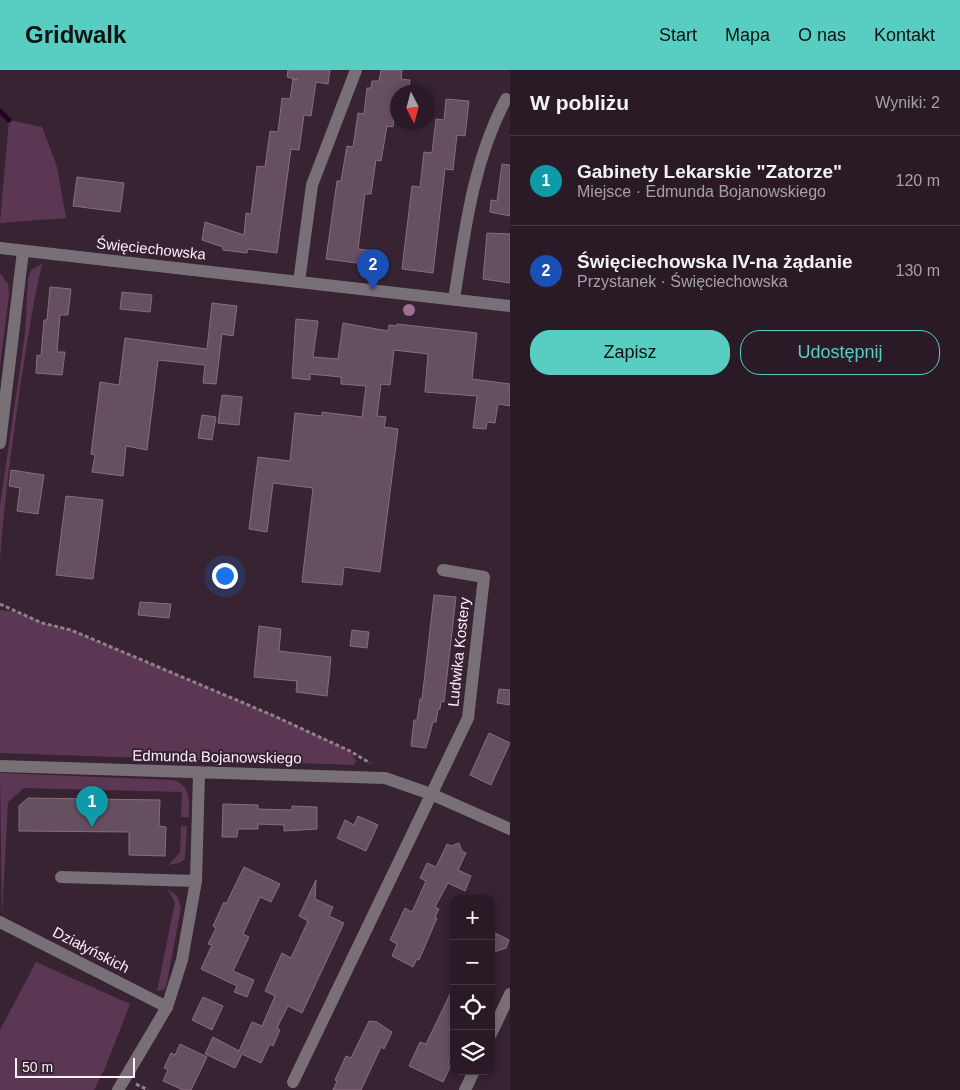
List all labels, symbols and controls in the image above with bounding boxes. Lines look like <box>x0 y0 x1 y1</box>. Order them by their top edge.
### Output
text: Gridwalk <box>25 21 126 48</box>
text: Start <box>659 25 697 45</box>
text: Mapa <box>725 25 770 45</box>
text: O nas <box>798 25 846 45</box>
text: Kontakt <box>874 25 935 45</box>
north arrow <box>390 85 435 130</box>
text: W pobliżu <box>530 91 629 114</box>
text: Wyniki: 2 <box>875 94 940 111</box>
text: Gabinety Lekarskie "Zatorze" <box>577 161 842 182</box>
text: 1 <box>542 172 550 189</box>
text: 120 m <box>896 172 940 189</box>
text: Miejsce · Edmunda Bojanowskiego <box>577 183 826 200</box>
street label: Święciechowska <box>95 234 207 263</box>
pin: 2 <box>357 249 389 290</box>
text: Święciechowska IV-na żądanie <box>577 251 853 272</box>
text: 2 <box>542 262 550 279</box>
text: 130 m <box>896 262 940 279</box>
text: Przystanek · Święciechowska <box>577 273 788 290</box>
button: Zapisz <box>530 330 730 375</box>
button: Udostępnij <box>740 330 940 375</box>
your location <box>212 563 238 589</box>
street label: Ludwika Kostery <box>444 596 473 708</box>
street label: Edmunda Bojanowskiego <box>132 747 302 766</box>
pin: 1 <box>76 786 108 827</box>
map controls <box>450 895 495 1075</box>
button: + <box>450 895 495 940</box>
street label: Działyńskich <box>50 923 132 976</box>
button: − <box>450 940 495 985</box>
button: locate <box>450 985 495 1030</box>
button: layers <box>450 1030 495 1075</box>
scale bar <box>15 1055 135 1078</box>
text: 50 m <box>22 1059 53 1075</box>

